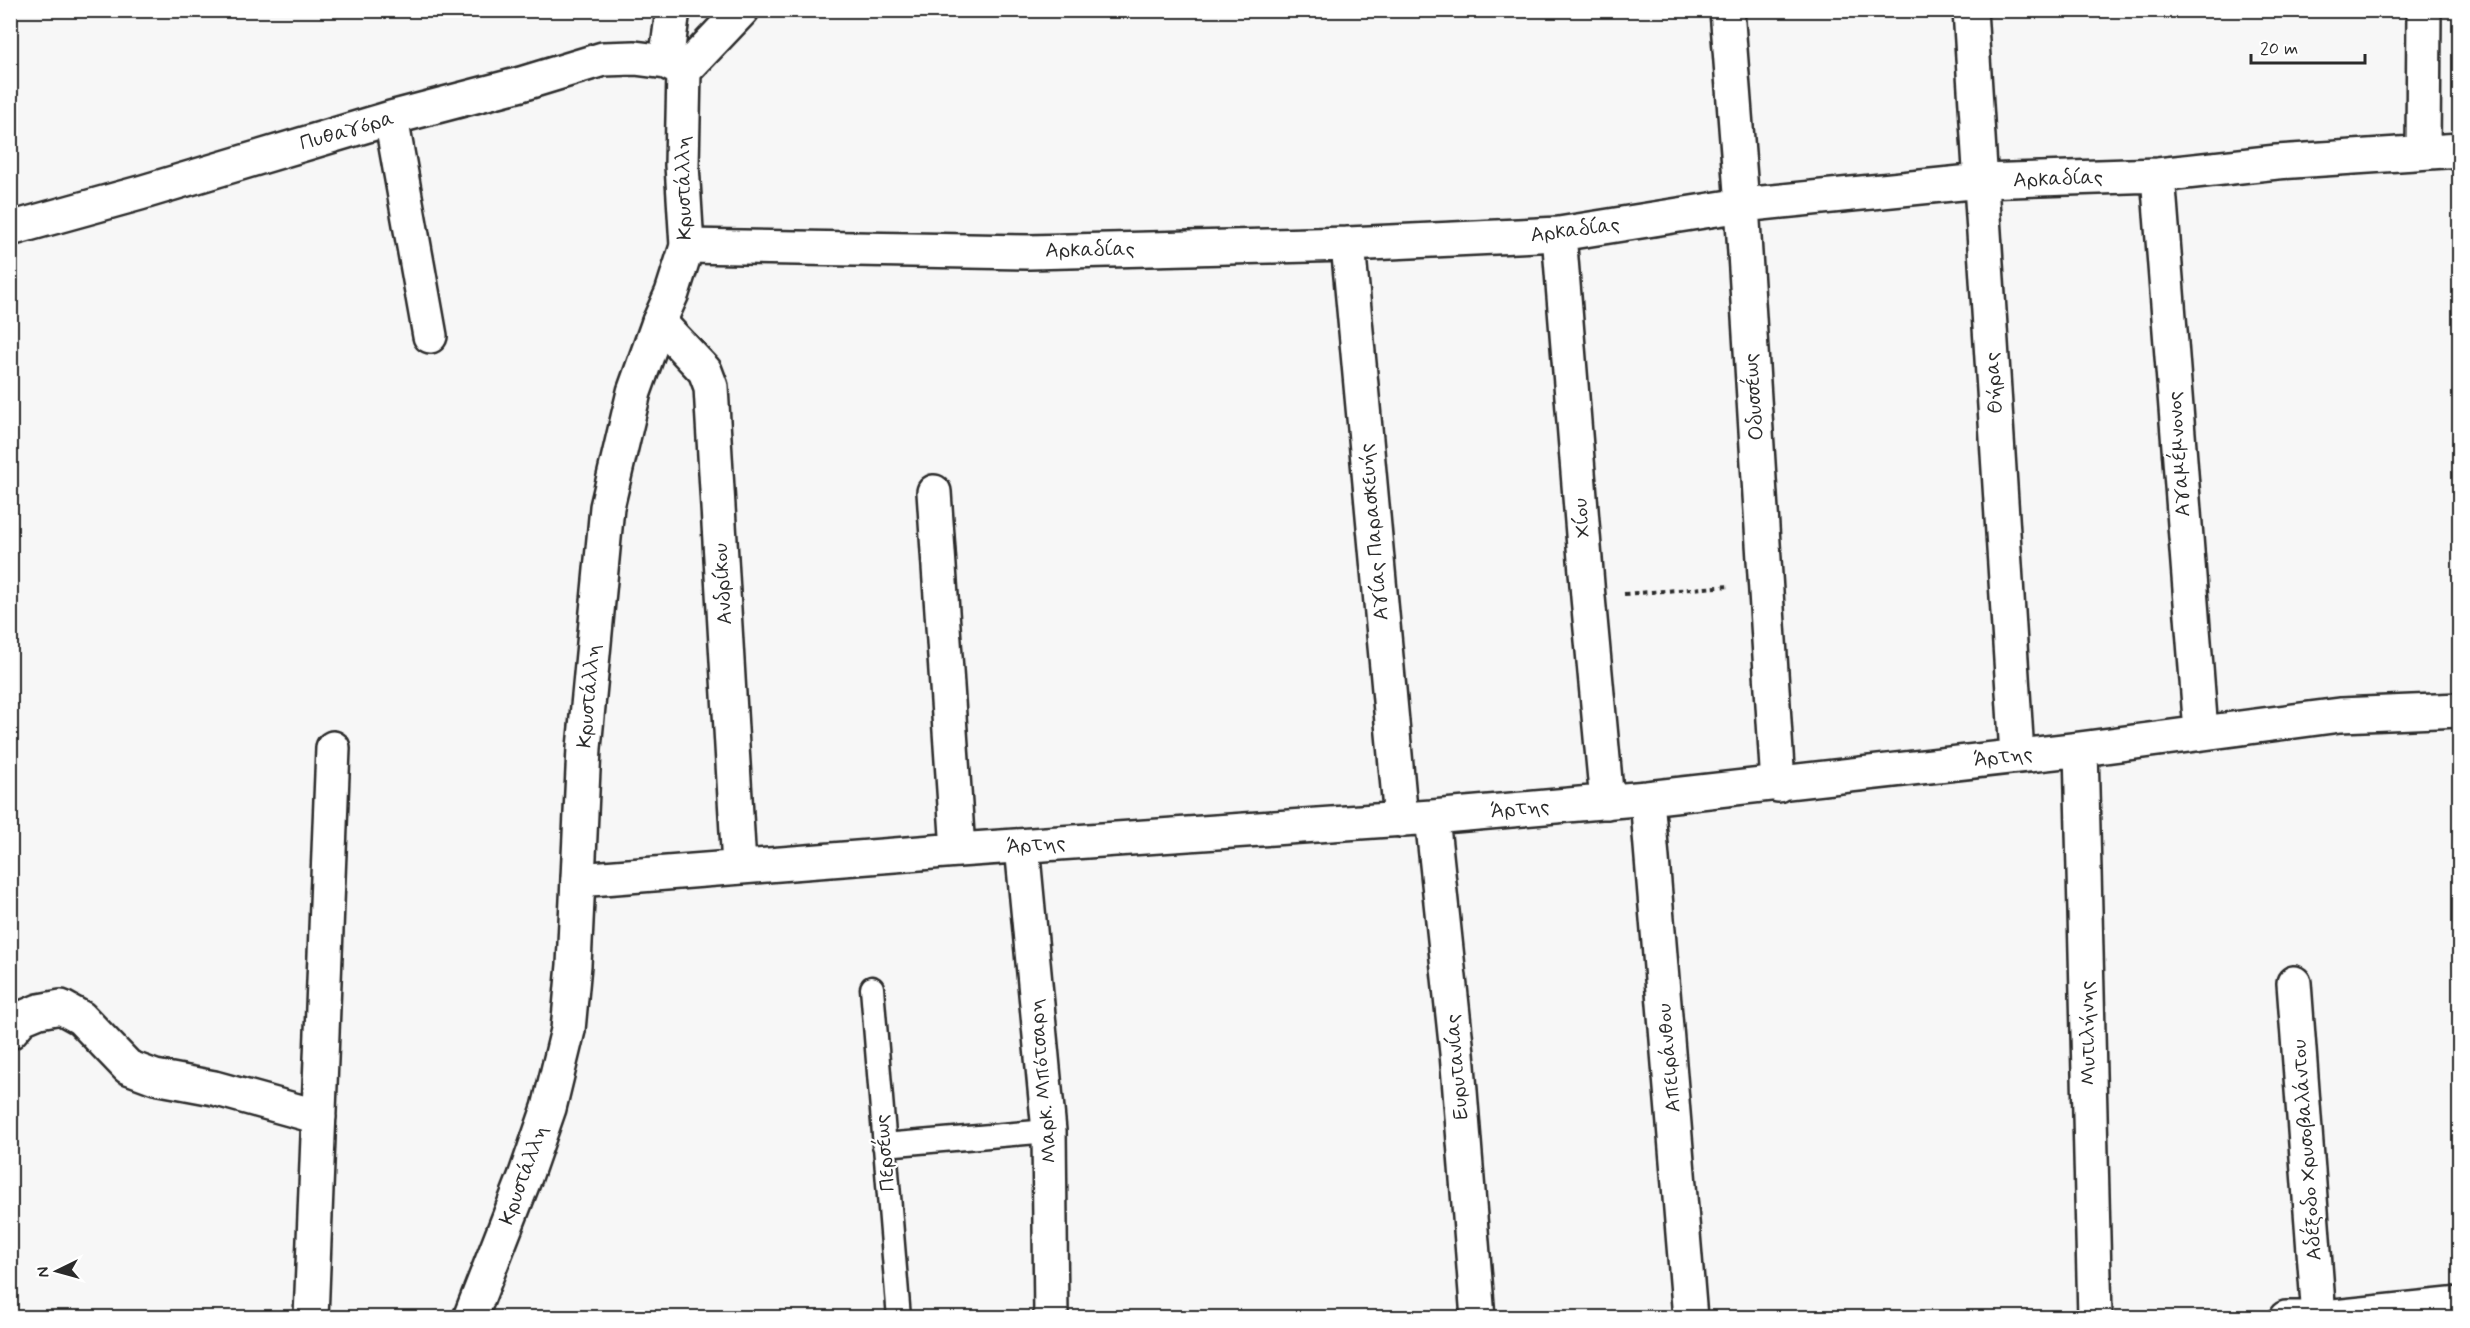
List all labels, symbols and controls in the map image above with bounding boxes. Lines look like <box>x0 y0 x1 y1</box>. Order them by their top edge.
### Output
scale bar <box>2251 27 2365 65</box>
text: 20 m <box>2260 37 2298 61</box>
street label: Πυθαγόρα <box>297 104 397 158</box>
street label: Κρυστάλλη <box>669 136 699 240</box>
street label: Αρκαδίας <box>2013 163 2103 195</box>
street label: Αρκαδίας <box>1529 211 1621 249</box>
street label: Αρκαδίας <box>1045 235 1135 265</box>
street label: Θήρας <box>1978 351 2010 415</box>
street label: Οδυσσέως <box>1736 352 1771 442</box>
street label: Αγαμέμνονος <box>2160 390 2197 518</box>
street label: Αγίας Παρασκευής <box>1352 442 1396 622</box>
street label: Χίου <box>1566 497 1598 539</box>
street label: Ανδρίκου <box>707 542 739 626</box>
street label: Κρυστάλλη <box>571 643 607 749</box>
street label: Άρτης <box>1972 740 2034 774</box>
street label: Άρτης <box>1489 792 1551 826</box>
street label: Άρτης <box>1006 829 1066 861</box>
street label: Μυτιλήνης <box>2073 980 2103 1086</box>
street label: Μαρκ. Μπότσαρη <box>1022 998 1064 1164</box>
street label: Απειράνθου <box>1650 1002 1688 1114</box>
street label: Ευρυτανίας <box>1438 1013 1476 1121</box>
street label: Αδέξοδο Χρυσοβαλάντου <box>2284 1038 2329 1262</box>
street label: Περσέως <box>867 1113 902 1193</box>
street label: Κρυστάλλη <box>493 1121 555 1229</box>
north arrow <box>27 1241 87 1301</box>
text: N <box>33 1266 54 1278</box>

